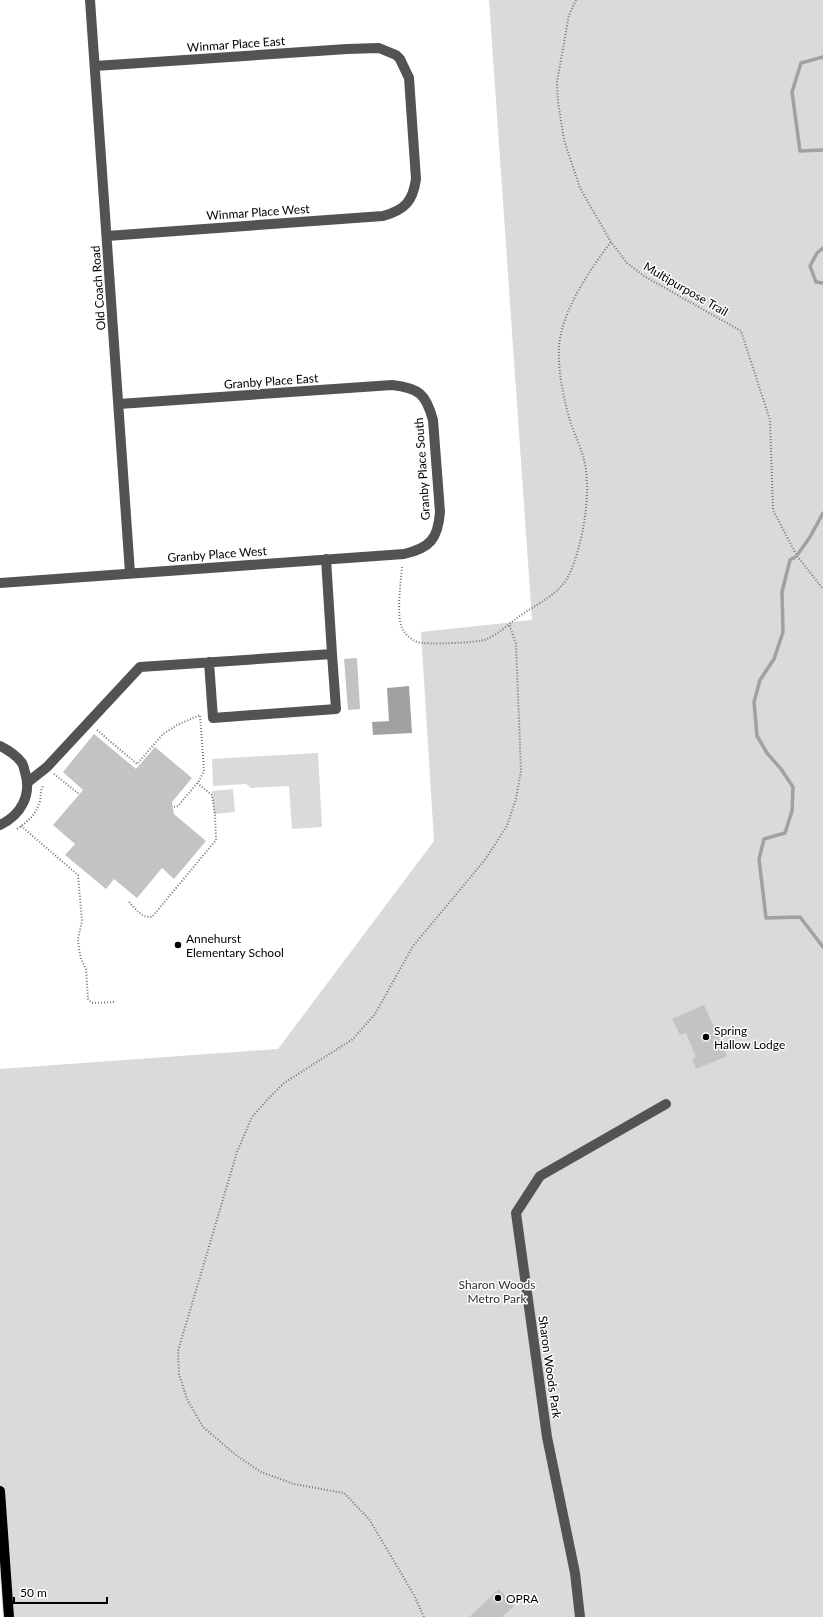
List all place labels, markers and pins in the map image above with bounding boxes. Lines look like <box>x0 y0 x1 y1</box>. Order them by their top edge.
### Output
place label: Annehurst Elementary School <box>186 931 284 960</box>
marker: Annehurst Elementary School <box>173 940 183 950</box>
place label: Spring Hallow Lodge <box>714 1023 785 1052</box>
marker: Spring Hallow Lodge <box>701 1032 711 1042</box>
place label: OPRA <box>506 1591 539 1606</box>
marker: OPRA <box>493 1593 503 1603</box>

